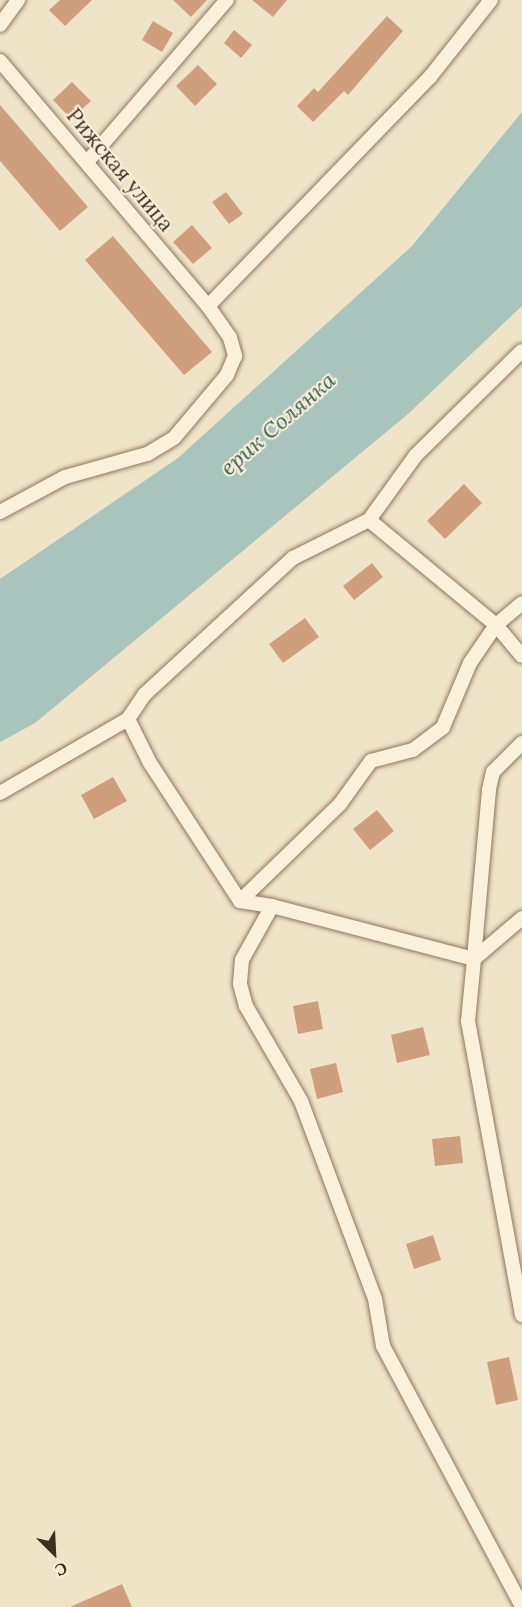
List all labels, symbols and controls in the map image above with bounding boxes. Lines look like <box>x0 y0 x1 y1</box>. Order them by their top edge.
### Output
street label: Рижская улица <box>61 103 179 237</box>
water label: ерик Солянка <box>215 367 341 481</box>
north arrow <box>24 1523 84 1583</box>
text: С <box>52 1558 70 1581</box>

